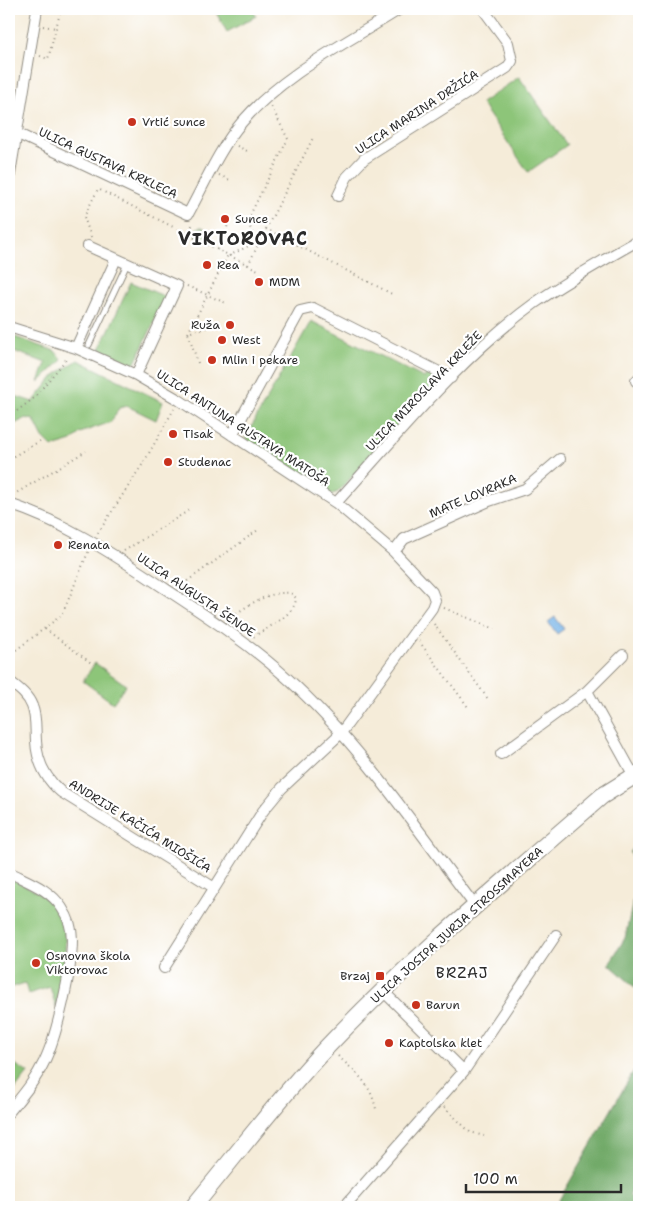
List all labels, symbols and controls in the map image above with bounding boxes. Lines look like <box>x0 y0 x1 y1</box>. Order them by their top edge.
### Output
street label: ULICA MARINA DRŽIĆA <box>352 66 482 158</box>
place label: Vrtić sunce <box>142 114 206 130</box>
marker: Vrtić sunce <box>126 116 138 128</box>
street label: ULICA GUSTAVA KRKLECA <box>36 124 180 202</box>
place label: Sunce <box>235 211 268 227</box>
marker: Sunce <box>219 213 231 225</box>
district label: VIKTOROVAC <box>178 227 308 251</box>
place label: Rea <box>217 257 240 273</box>
marker: Rea <box>201 259 213 271</box>
place label: MDM <box>269 274 300 290</box>
marker: MDM <box>253 276 265 288</box>
place label: Ruža <box>191 317 221 333</box>
marker: Ruža <box>224 319 236 331</box>
street label: ULICA MIROSLAVA KRLEŽE <box>362 328 486 454</box>
place label: West <box>232 332 261 348</box>
marker: West <box>216 334 228 346</box>
place label: Mlin i pekare <box>222 352 298 368</box>
marker: Mlin i pekare <box>206 354 218 366</box>
street label: ULICA ANTUNA GUSTAVA MATOŠA <box>153 366 333 490</box>
place label: Tisak <box>183 426 214 442</box>
marker: Tisak <box>167 428 179 440</box>
place label: Studenac <box>178 454 231 470</box>
marker: Studenac <box>162 456 174 468</box>
street label: MATE LOVRAKA <box>427 470 519 522</box>
place label: Renata <box>68 537 110 553</box>
marker: Renata <box>52 539 64 551</box>
street label: ULICA AUGUSTA ŠENOE <box>134 549 258 641</box>
street label: ANDRIJE KAČIĆA MIOŠIĆA <box>66 776 214 877</box>
street label: ULICA JOSIPA JURJA STROSSMAYERA <box>367 843 547 1007</box>
place label: Osnovna škola Viktorovac <box>46 948 131 978</box>
marker: Osnovna škola Viktorovac <box>30 957 42 969</box>
district label: BRZAJ <box>436 963 488 983</box>
place label: Brzaj <box>340 968 370 984</box>
marker: Brzaj <box>374 970 386 982</box>
place label: Barun <box>426 997 460 1013</box>
marker: Barun <box>410 999 422 1011</box>
place label: Kaptolska klet <box>399 1035 482 1051</box>
marker: Kaptolska klet <box>383 1037 395 1049</box>
scale bar <box>466 1161 620 1193</box>
text: 100 m <box>473 1169 518 1189</box>

